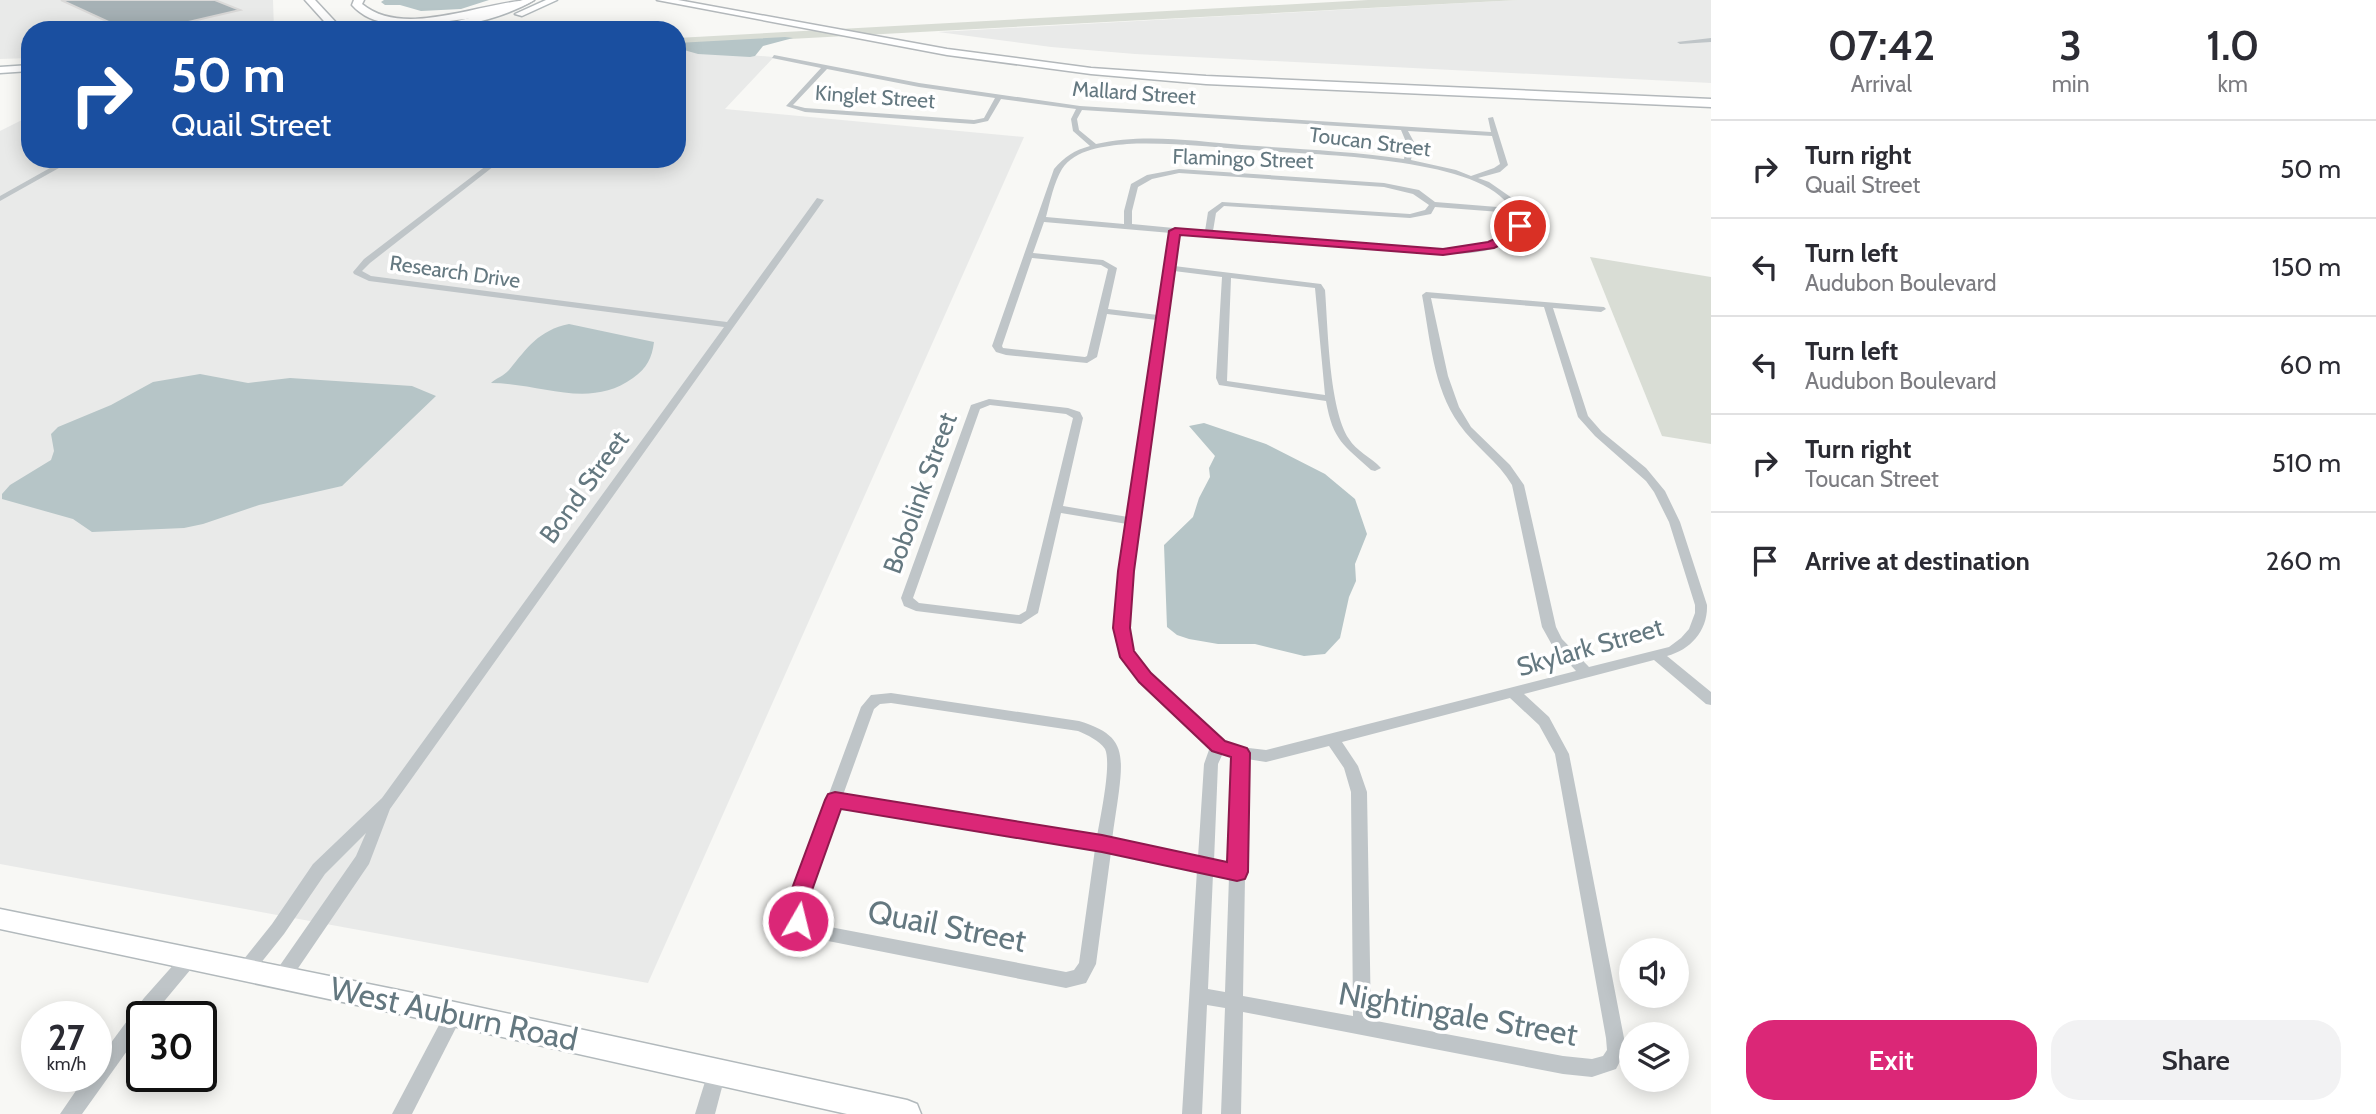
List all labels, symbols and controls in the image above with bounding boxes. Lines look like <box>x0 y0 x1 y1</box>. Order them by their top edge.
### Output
text: 07:42 <box>1828 19 1935 71</box>
text: 3 <box>2059 19 2082 71</box>
text: 1.0 <box>2206 19 2259 71</box>
text: 50 m <box>171 45 286 104</box>
icon: right <box>56 49 147 140</box>
text: Arrival <box>1851 70 1912 98</box>
text: min <box>2052 70 2090 98</box>
text: km <box>2218 70 2248 98</box>
street label: Mallard Street <box>1071 76 1197 109</box>
street label: Kinglet Street <box>814 80 936 113</box>
text: Quail Street <box>171 105 331 144</box>
street label: Toucan Street <box>1308 122 1432 161</box>
text: Turn right <box>1805 139 1911 171</box>
street label: Flamingo Street <box>1172 144 1314 173</box>
icon: right <box>1746 150 1784 188</box>
text: 50 m <box>2280 153 2341 185</box>
text: Quail Street <box>1805 171 1920 199</box>
pin <box>1490 196 1550 256</box>
icon: arrive <box>1501 207 1539 245</box>
text: Turn left <box>1805 237 1898 269</box>
icon: left <box>1746 248 1784 286</box>
street label: Research Drive <box>388 250 522 293</box>
text: 150 m <box>2272 251 2341 283</box>
text: Audubon Boulevard <box>1805 269 1997 297</box>
text: Turn left <box>1805 335 1898 367</box>
icon: left <box>1746 346 1784 384</box>
text: 60 m <box>2279 349 2341 381</box>
text: Audubon Boulevard <box>1805 367 1997 395</box>
street label: Bobolink Street <box>876 408 964 578</box>
street label: Bond Street <box>532 424 636 550</box>
text: Turn right <box>1805 433 1911 465</box>
icon: right <box>1746 444 1784 482</box>
text: 510 m <box>2272 447 2341 479</box>
text: Toucan Street <box>1805 465 1939 493</box>
icon: arrive <box>1746 542 1784 580</box>
text: Arrive at destination <box>1805 545 2030 577</box>
text: 260 m <box>2266 545 2341 577</box>
street label: Skylark Street <box>1513 611 1667 683</box>
position arrow <box>761 884 835 958</box>
street label: Quail Street <box>865 891 1030 960</box>
map controls <box>1619 938 1689 1092</box>
button: sound <box>1619 938 1689 1008</box>
street label: West Auburn Road <box>327 968 581 1059</box>
street label: Nightingale Street <box>1336 973 1581 1054</box>
speed limit sign: 30 <box>126 1001 217 1092</box>
text: 27 <box>48 1016 85 1059</box>
button: Exit <box>1746 1020 2037 1100</box>
button: Share <box>2051 1020 2341 1100</box>
button: layers <box>1619 1022 1689 1092</box>
text: km/h <box>47 1053 86 1075</box>

